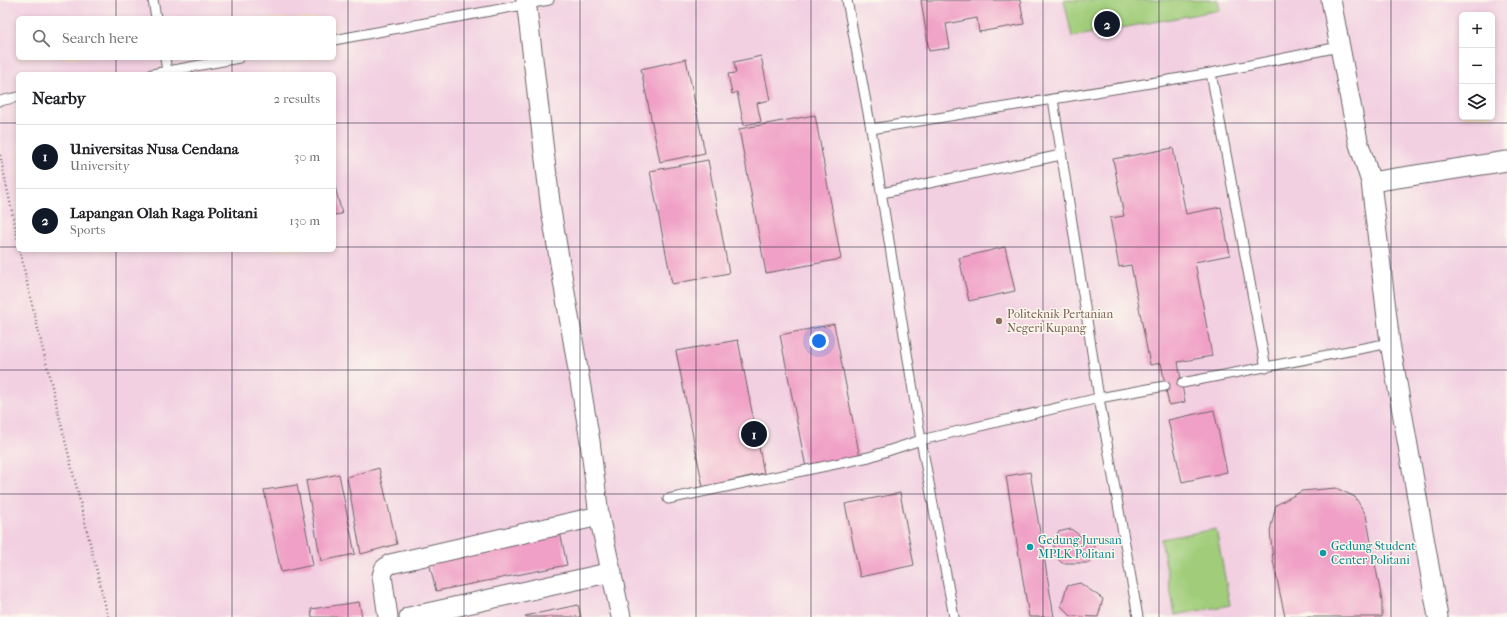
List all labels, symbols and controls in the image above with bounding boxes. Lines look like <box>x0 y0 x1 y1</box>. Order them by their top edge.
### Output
pin: 2 <box>1094 9 1120 39</box>
map controls <box>1459 12 1495 120</box>
button: + <box>1459 12 1495 48</box>
search box <box>16 16 336 60</box>
icon: search <box>30 27 52 49</box>
text: Search here <box>62 29 138 47</box>
button: − <box>1459 48 1495 84</box>
button: layers <box>1459 84 1495 120</box>
text: Nearby <box>32 88 86 108</box>
text: 2 results <box>274 91 320 106</box>
text: Universitas Nusa Cendana <box>70 140 239 158</box>
text: 1 <box>43 149 47 164</box>
text: 30 m <box>294 149 320 164</box>
text: University <box>70 158 130 173</box>
text: Lapangan Olah Raga Politani <box>70 204 258 222</box>
text: 2 <box>42 213 48 228</box>
text: 130 m <box>289 213 320 228</box>
text: Sports <box>70 222 105 237</box>
place label: Politeknik Pertanian Negeri Kupang <box>1007 307 1113 335</box>
marker: Politeknik Pertanian Negeri Kupang <box>994 316 1004 326</box>
your location <box>809 331 829 351</box>
pin: 1 <box>741 419 767 449</box>
place label: Gedung Jurusan MPLK Politani <box>1038 533 1122 561</box>
place label: Gedung Student Center Politani <box>1331 539 1416 567</box>
marker: Gedung Jurusan MPLK Politani <box>1025 542 1035 552</box>
marker: Gedung Student Center Politani <box>1318 548 1328 558</box>

